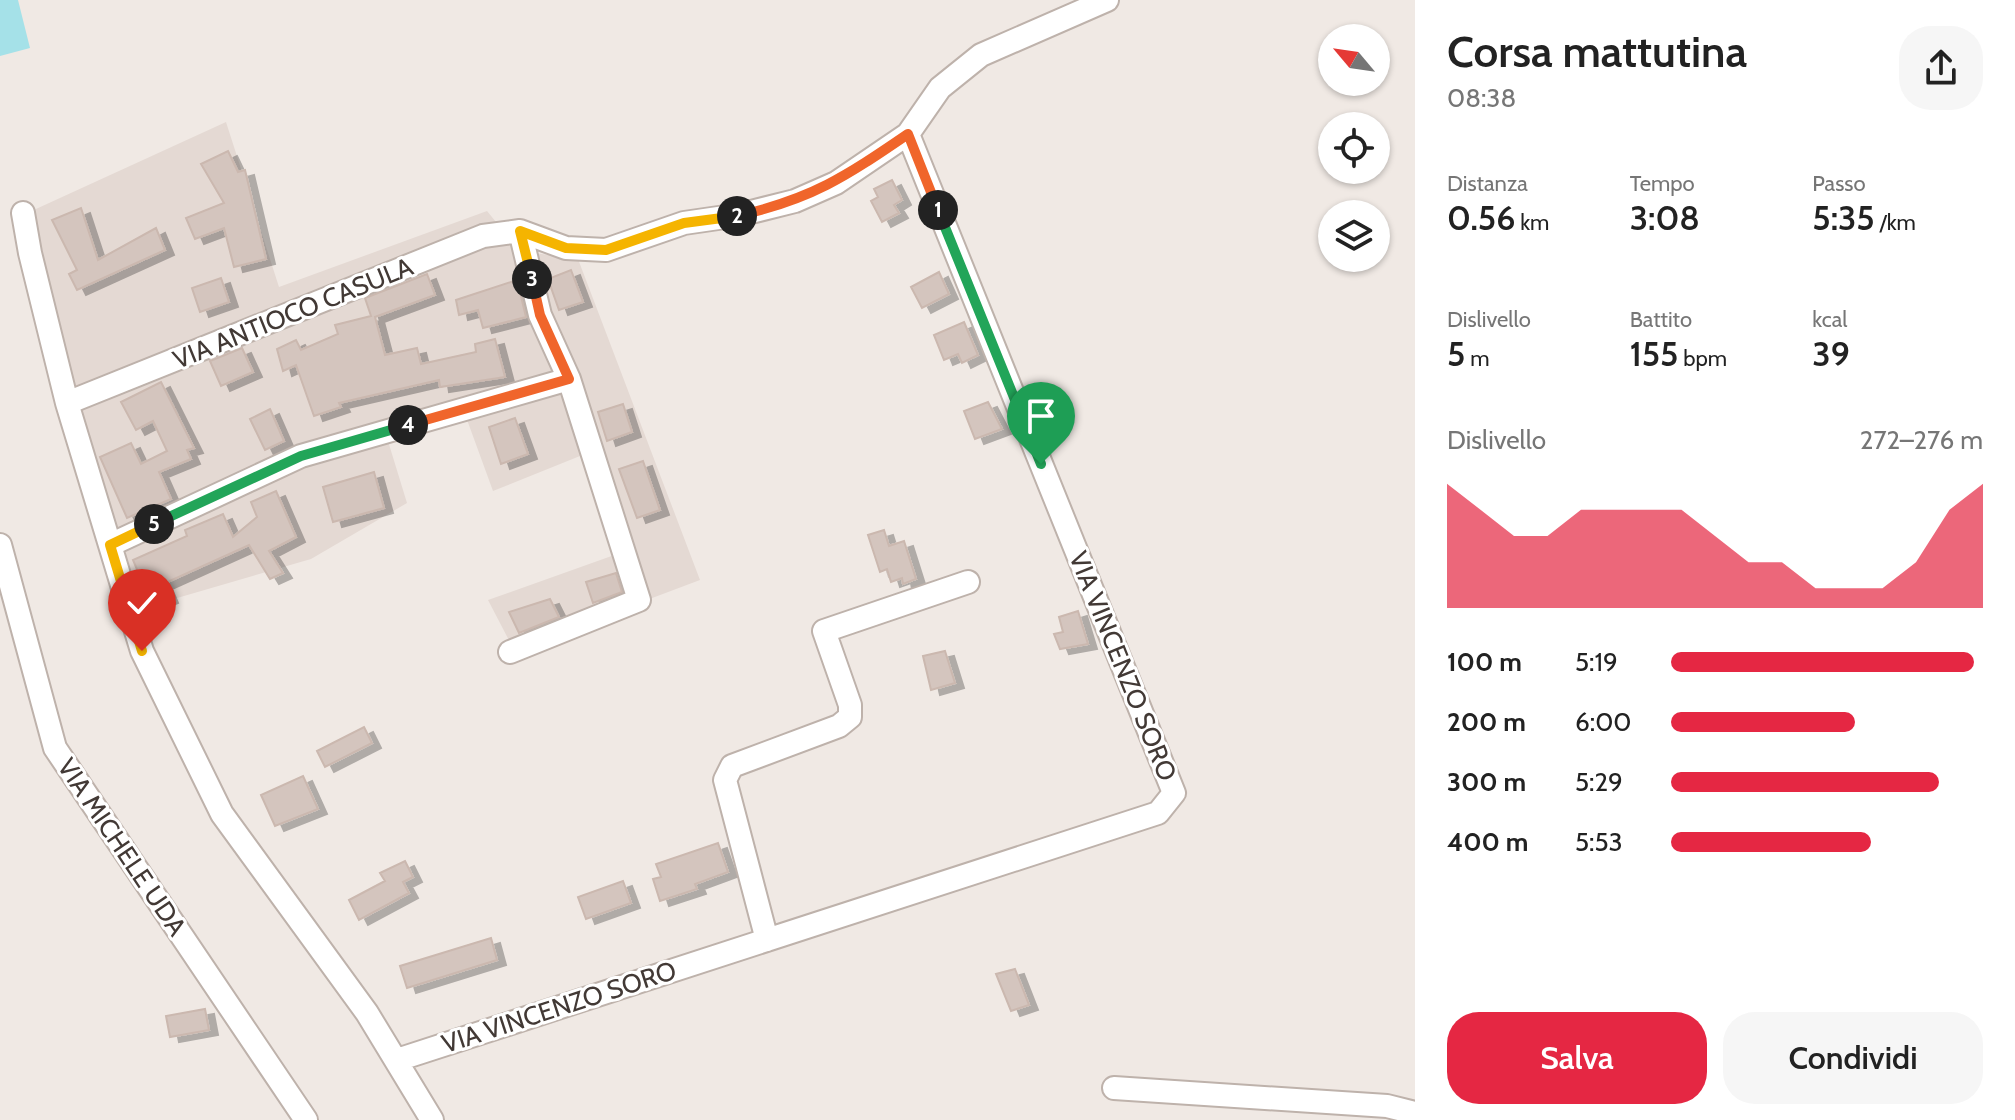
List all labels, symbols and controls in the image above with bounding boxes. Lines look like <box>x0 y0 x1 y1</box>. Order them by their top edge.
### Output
north arrow <box>1318 24 1390 96</box>
map controls <box>1318 24 1390 272</box>
text: Corsa mattutina <box>1447 25 1747 78</box>
button: share <box>1899 26 1983 110</box>
text: 08:38 <box>1447 82 1516 114</box>
button: locate <box>1318 112 1390 184</box>
text: Distanza <box>1447 170 1528 197</box>
text: Tempo <box>1630 170 1695 197</box>
text: Passo <box>1812 170 1865 197</box>
pin: 1 <box>918 190 958 230</box>
pin: 2 <box>717 196 757 236</box>
text: 1 <box>934 196 942 223</box>
text: 0.56 <box>1447 197 1515 239</box>
text: 3:08 <box>1630 197 1700 239</box>
text: 5:35 <box>1812 197 1875 239</box>
button: layers <box>1318 200 1390 272</box>
text: 2 <box>731 202 743 229</box>
text: km <box>1515 209 1549 236</box>
text: /km <box>1875 209 1916 236</box>
street label: VIA ANTIOCO CASULA <box>168 250 418 376</box>
pin: 3 <box>512 259 552 299</box>
text: 3 <box>526 265 538 292</box>
text: Dislivello <box>1447 306 1531 333</box>
text: Battito <box>1630 306 1692 333</box>
text: kcal <box>1812 306 1847 333</box>
text: 5 <box>1447 333 1465 375</box>
text: 155 <box>1630 333 1678 375</box>
text: 39 <box>1812 333 1850 375</box>
text: m <box>1465 345 1490 372</box>
text: bpm <box>1678 345 1727 372</box>
pin <box>1007 382 1075 464</box>
icon: arrive <box>1019 394 1063 438</box>
pin: 4 <box>388 405 428 445</box>
text: 4 <box>401 411 415 438</box>
text: Dislivello <box>1447 424 1546 456</box>
text: 272–276 m <box>1860 424 1983 456</box>
pin: 5 <box>134 504 174 544</box>
text: 5 <box>148 510 160 537</box>
street label: VIA VINCENZO SORO <box>1062 547 1184 785</box>
pin <box>108 569 176 651</box>
icon: check <box>120 581 164 625</box>
text: 100 m <box>1447 646 1522 678</box>
text: 5:19 <box>1575 646 1618 678</box>
text: 200 m <box>1447 706 1526 738</box>
text: 6:00 <box>1575 706 1631 738</box>
street label: VIA MICHELE UDA <box>51 752 193 942</box>
text: 300 m <box>1447 766 1526 798</box>
text: 5:29 <box>1575 766 1623 798</box>
text: 400 m <box>1447 826 1528 858</box>
text: 5:53 <box>1575 826 1623 858</box>
street label: VIA VINCENZO SORO <box>438 954 680 1060</box>
button: Salva <box>1447 1012 1707 1104</box>
button: Condividi <box>1723 1012 1983 1104</box>

